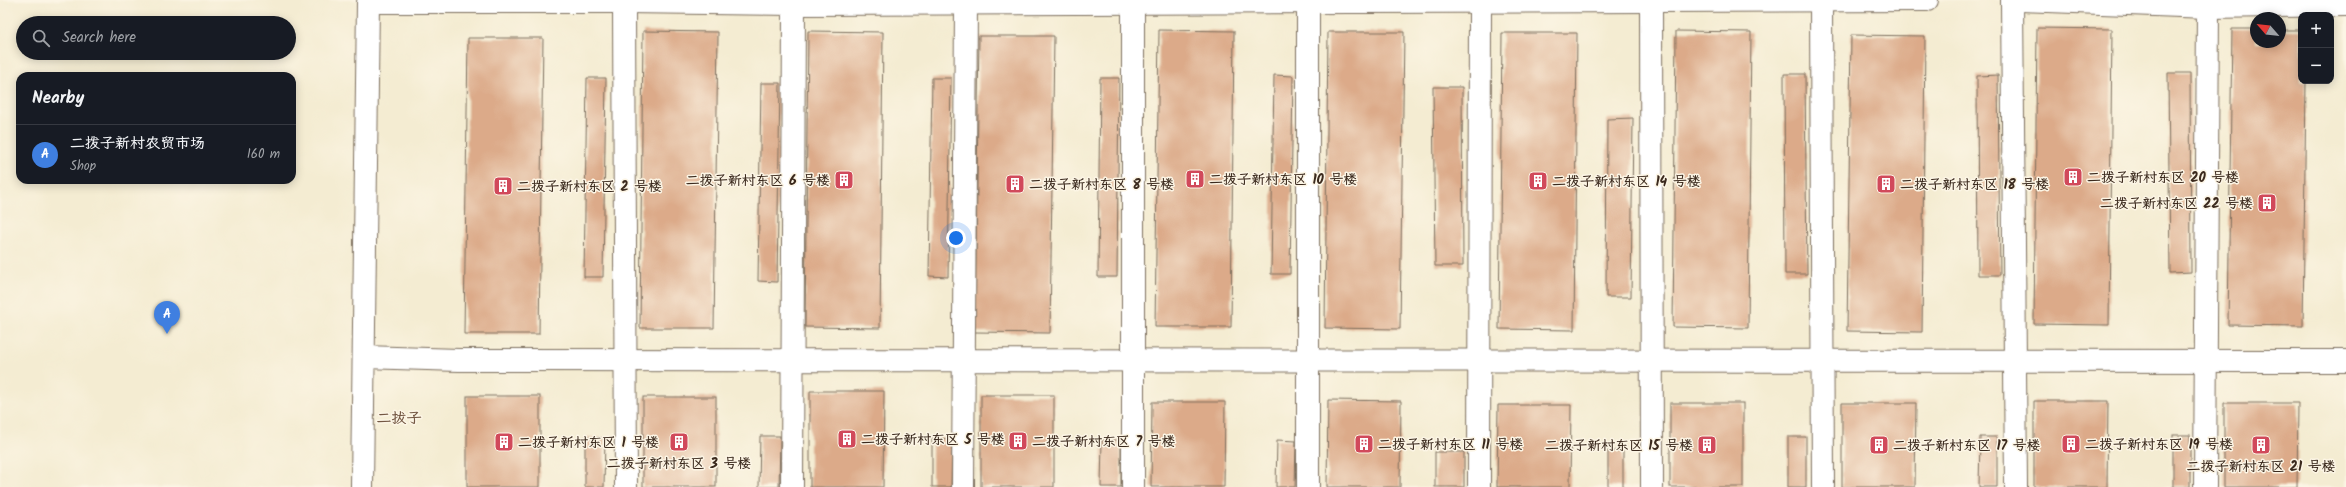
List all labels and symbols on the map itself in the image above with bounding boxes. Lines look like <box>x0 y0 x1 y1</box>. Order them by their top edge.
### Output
north arrow <box>2250 12 2286 48</box>
building icon: 二拨子新村东区 20 号楼 <box>2062 166 2084 188</box>
place label: 二拨子新村东区 20 号楼 <box>2087 167 2239 189</box>
building icon: 二拨子新村东区 10 号楼 <box>1184 168 1206 190</box>
building icon: 二拨子新村东区 6 号楼 <box>833 169 855 191</box>
place label: 二拨子新村东区 10 号楼 <box>1209 169 1357 191</box>
place label: 二拨子新村东区 6 号楼 <box>686 170 830 192</box>
building icon: 二拨子新村东区 14 号楼 <box>1527 170 1549 192</box>
place label: 二拨子新村东区 14 号楼 <box>1552 171 1701 193</box>
building icon: 二拨子新村东区 8 号楼 <box>1004 173 1026 195</box>
building icon: 二拨子新村东区 18 号楼 <box>1875 173 1897 195</box>
place label: 二拨子新村东区 8 号楼 <box>1029 174 1174 196</box>
place label: 二拨子新村东区 18 号楼 <box>1900 174 2049 196</box>
building icon: 二拨子新村东区 2 号楼 <box>492 175 514 197</box>
place label: 二拨子新村东区 2 号楼 <box>517 176 662 198</box>
building icon: 二拨子新村东区 22 号楼 <box>2256 192 2278 214</box>
place label: 二拨子新村东区 22 号楼 <box>2100 193 2253 215</box>
your location <box>946 228 966 248</box>
pin: A <box>154 301 180 334</box>
district label: 二拔子 <box>376 407 422 431</box>
building icon: 二拨子新村东区 5 号楼 <box>836 428 858 450</box>
place label: 二拨子新村东区 5 号楼 <box>861 429 1005 451</box>
building icon: 二拨子新村东区 7 号楼 <box>1007 430 1029 452</box>
building icon: 二拨子新村东区 1 号楼 <box>493 431 515 453</box>
building icon: 二拨子新村东区 3 号楼 <box>668 431 690 453</box>
place label: 二拨子新村东区 7 号楼 <box>1032 431 1175 453</box>
place label: 二拨子新村东区 1 号楼 <box>518 432 659 454</box>
building icon: 二拨子新村东区 11 号楼 <box>1353 433 1375 455</box>
building icon: 二拨子新村东区 19 号楼 <box>2060 433 2082 455</box>
place label: 二拨子新村东区 11 号楼 <box>1378 434 1523 456</box>
building icon: 二拨子新村东区 15 号楼 <box>1696 434 1718 456</box>
building icon: 二拨子新村东区 17 号楼 <box>1868 434 1890 456</box>
place label: 二拨子新村东区 19 号楼 <box>2085 434 2233 456</box>
building icon: 二拨子新村东区 21 号楼 <box>2250 434 2272 456</box>
place label: 二拨子新村东区 15 号楼 <box>1545 435 1693 457</box>
place label: 二拨子新村东区 17 号楼 <box>1893 435 2041 457</box>
place label: 二拨子新村东区 3 号楼 <box>607 453 751 475</box>
place label: 二拨子新村东区 21 号楼 <box>2186 456 2336 478</box>

